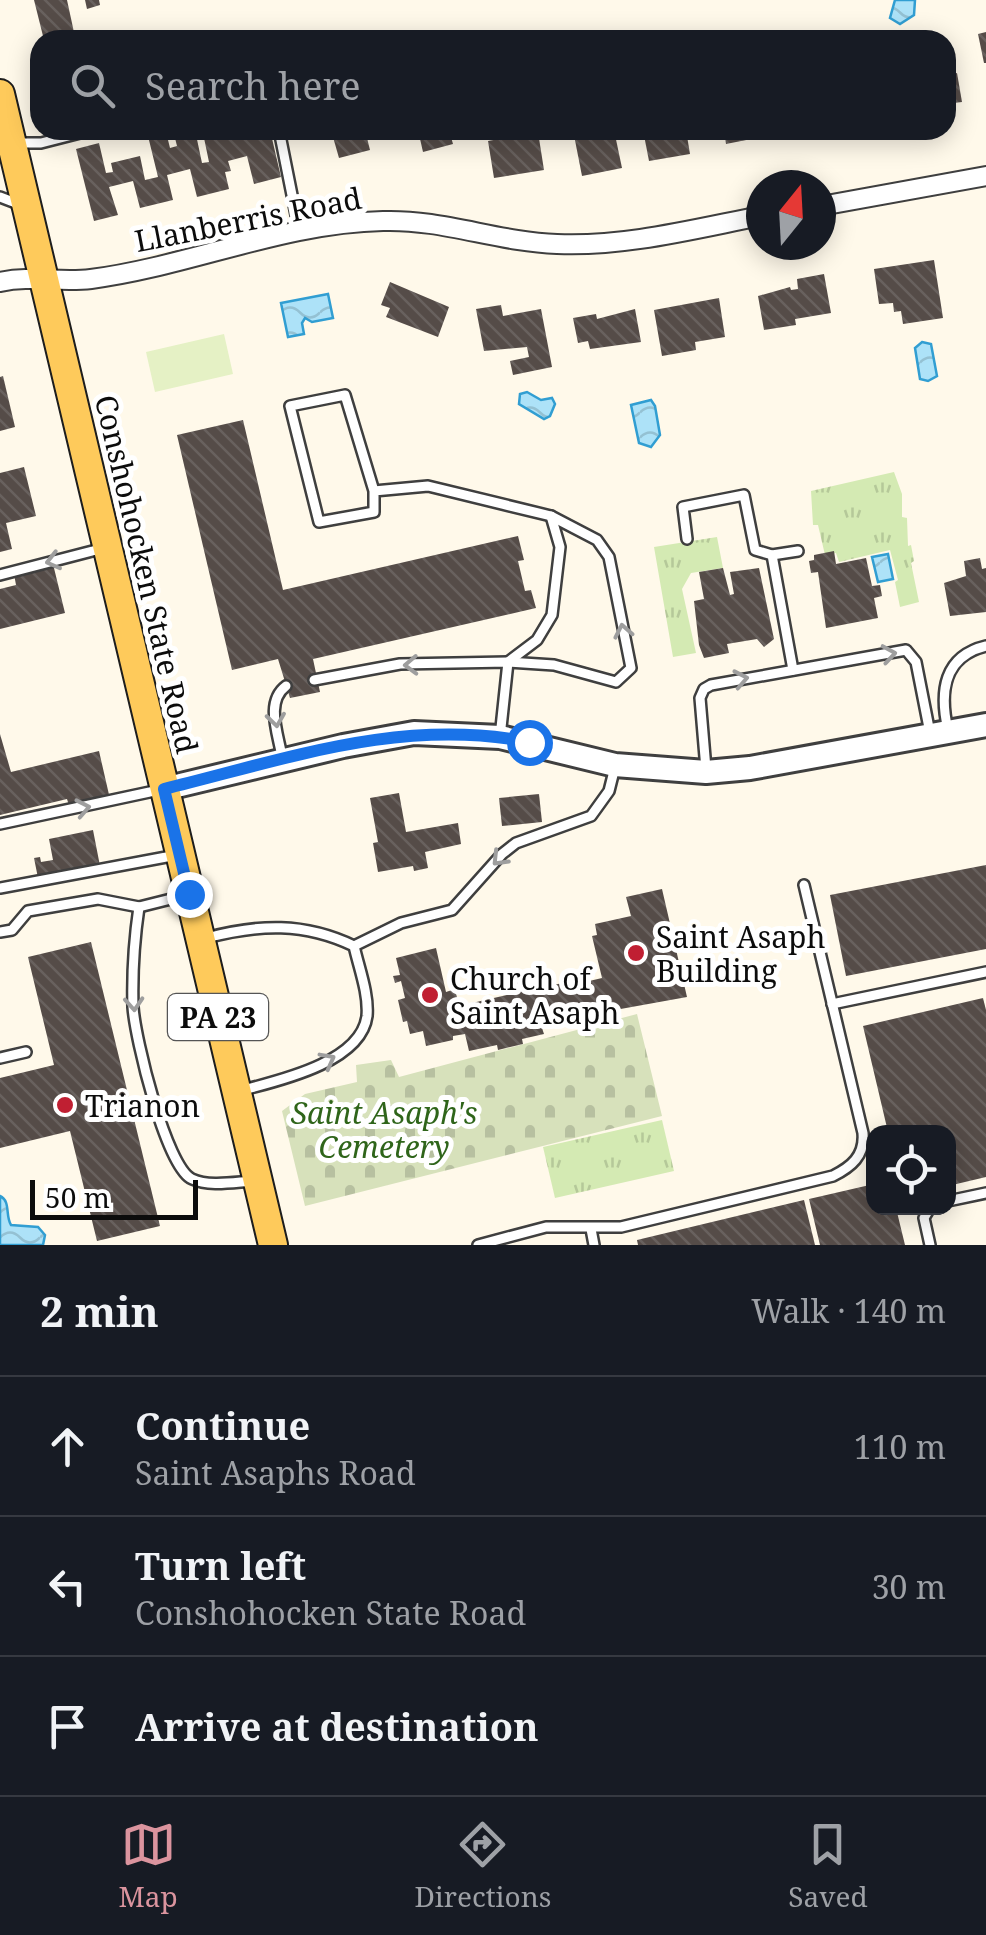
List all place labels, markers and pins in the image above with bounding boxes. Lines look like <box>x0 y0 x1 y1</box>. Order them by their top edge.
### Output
place label: Saint Asaph Building <box>656 916 826 991</box>
marker: Saint Asaph Building <box>625 942 647 964</box>
place label: Church of Saint Asaph <box>450 958 620 1033</box>
marker: Church of Saint Asaph <box>419 984 441 1006</box>
place label: Trianon <box>85 1085 200 1126</box>
marker: Trianon <box>54 1094 76 1116</box>

